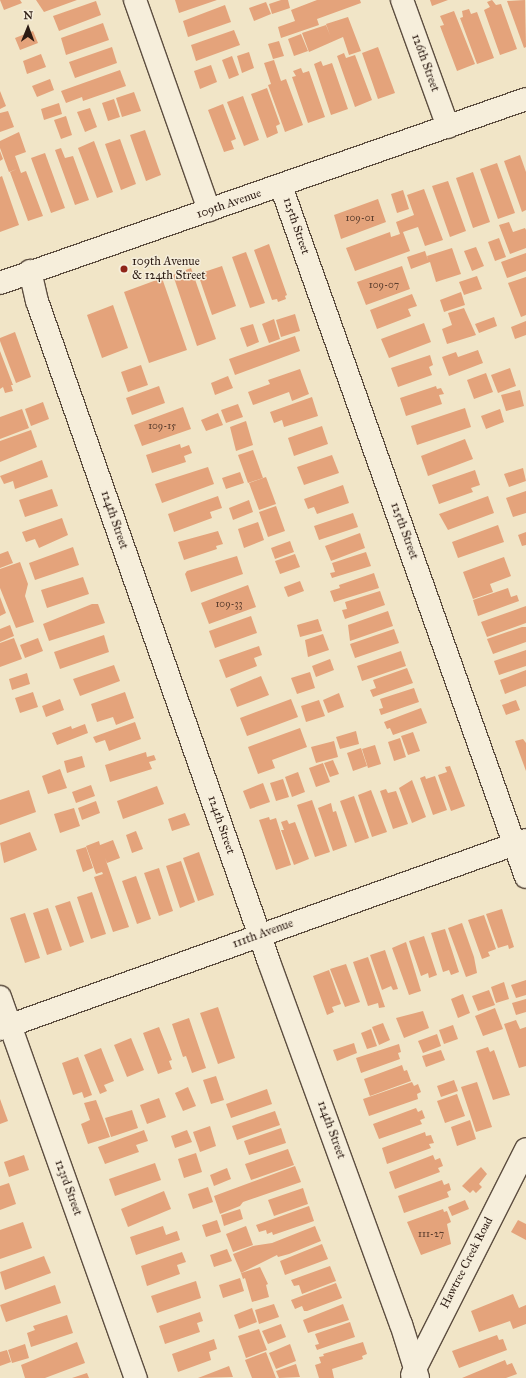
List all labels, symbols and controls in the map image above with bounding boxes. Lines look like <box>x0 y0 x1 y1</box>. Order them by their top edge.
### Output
north arrow <box>8 8 48 48</box>
text: N <box>23 9 33 22</box>
street label: 126th Street <box>408 32 442 94</box>
street label: 109th Avenue <box>195 186 263 222</box>
street label: 125th Street <box>280 196 312 256</box>
house number: 109-01 <box>346 213 374 225</box>
place label: 109th Avenue & 124th Street <box>132 255 205 283</box>
marker: 109th Avenue & 124th Street <box>119 264 129 274</box>
house number: 109-07 <box>369 280 399 292</box>
house number: 109-15 <box>148 421 176 433</box>
street label: 124th Street <box>97 489 131 551</box>
street label: 125th Street <box>387 501 421 561</box>
house number: 109-33 <box>215 599 243 611</box>
street label: 124th Street <box>204 794 238 856</box>
street label: 111th Avenue <box>231 916 295 952</box>
street label: 124th Street <box>314 1099 348 1161</box>
street label: 123rd Street <box>51 1158 85 1218</box>
street label: Hawtree Creek Road <box>438 1215 496 1311</box>
house number: 111-27 <box>418 1229 444 1241</box>

